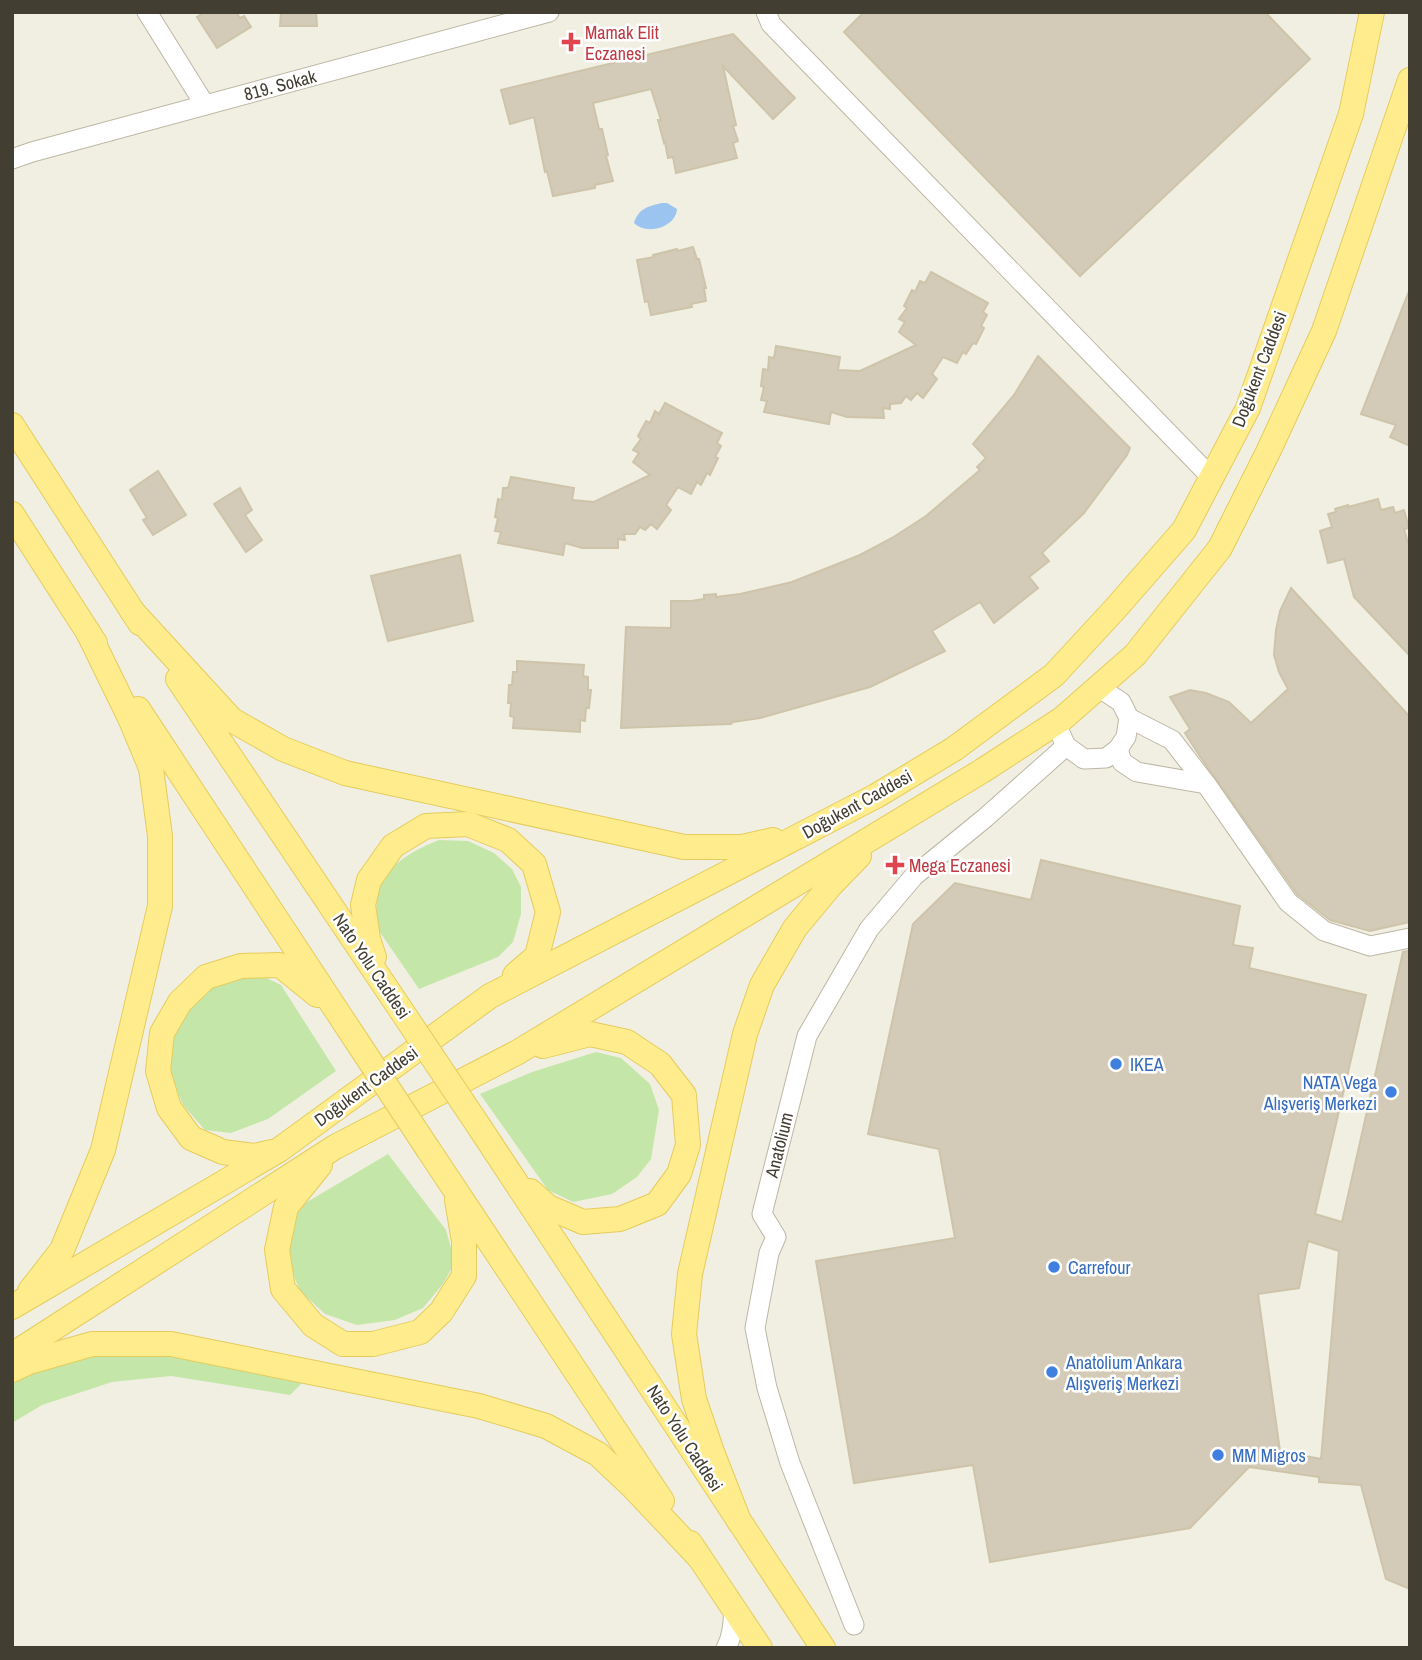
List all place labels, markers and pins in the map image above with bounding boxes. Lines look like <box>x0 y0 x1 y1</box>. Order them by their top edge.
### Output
place label: Mamak Elit Eczanesi <box>585 20 659 66</box>
marker: Mamak Elit Eczanesi <box>563 34 579 50</box>
place label: Mega Eczanesi <box>909 853 1011 878</box>
marker: Mega Eczanesi <box>887 857 903 873</box>
place label: IKEA <box>1130 1052 1164 1077</box>
marker: IKEA <box>1108 1056 1124 1072</box>
place label: NATA Vega Alışveriş Merkezi <box>1263 1070 1377 1116</box>
marker: NATA Vega Alışveriş Merkezi <box>1383 1084 1399 1100</box>
place label: Carrefour <box>1068 1255 1130 1280</box>
marker: Carrefour <box>1046 1259 1062 1275</box>
place label: Anatolium Ankara Alışveriş Merkezi <box>1065 1350 1183 1396</box>
marker: Anatolium Ankara Alışveriş Merkezi <box>1044 1364 1060 1380</box>
place label: MM Migros <box>1232 1443 1306 1468</box>
marker: MM Migros <box>1210 1447 1226 1463</box>

